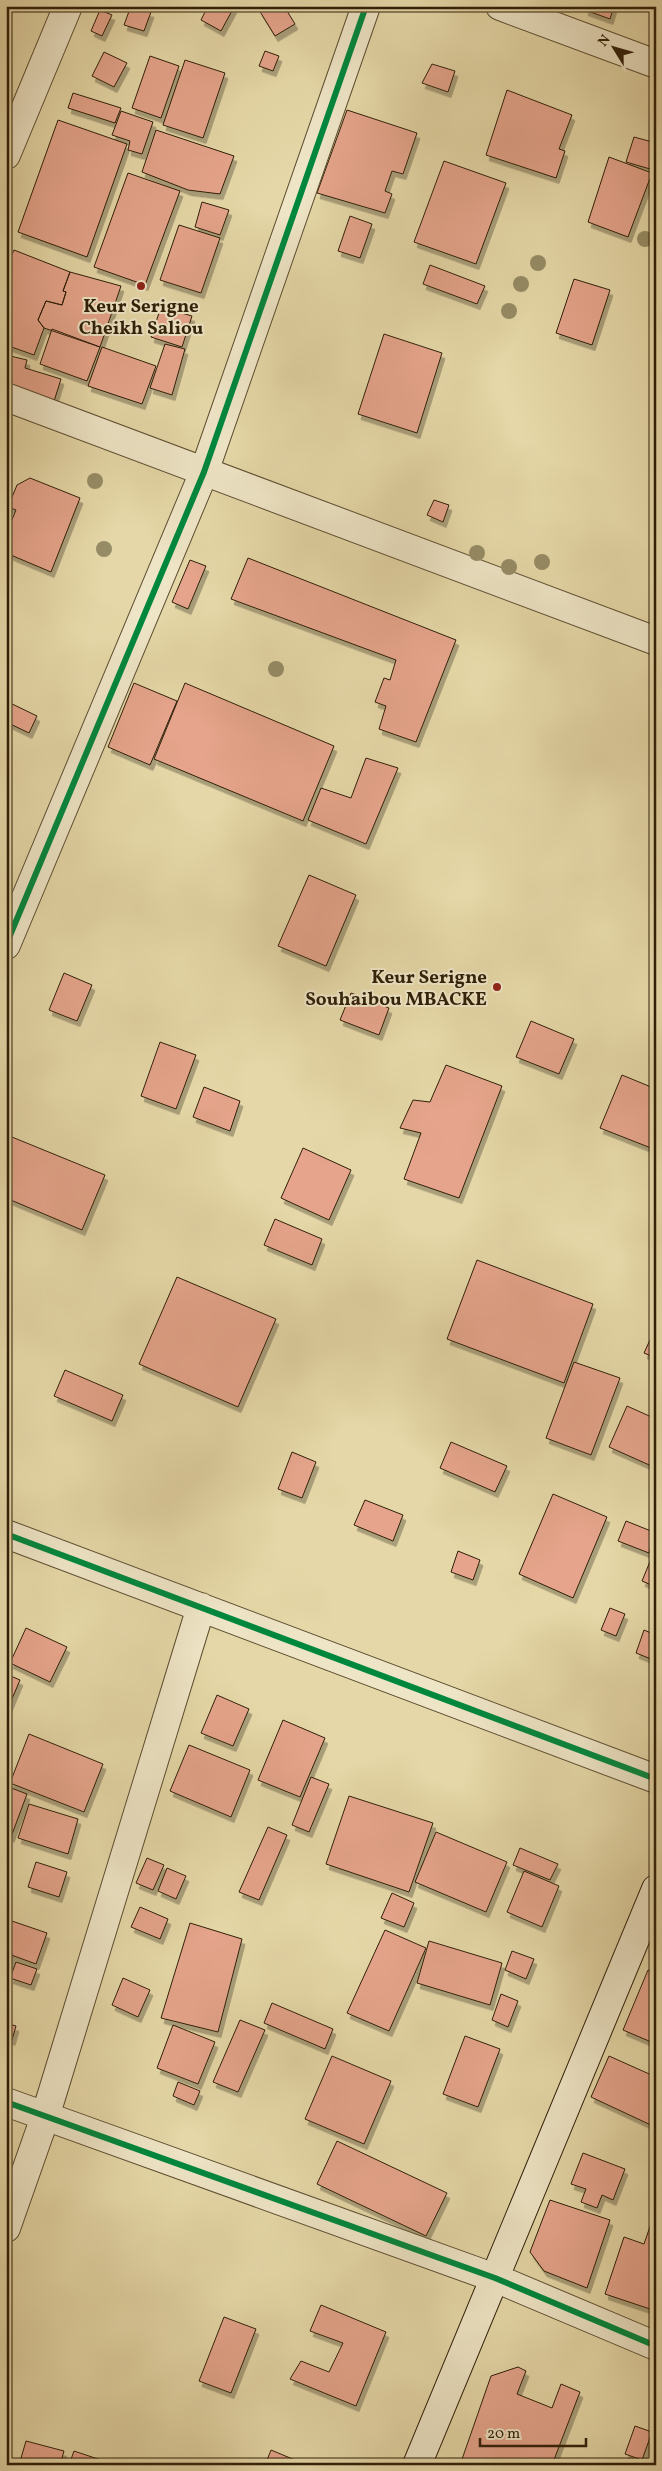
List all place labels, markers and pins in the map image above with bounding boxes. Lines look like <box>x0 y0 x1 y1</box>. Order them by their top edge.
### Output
marker: Keur Serigne Cheikh Saliou <box>135 280 147 292</box>
place label: Keur Serigne Cheikh Saliou <box>79 294 204 342</box>
place label: Keur Serigne Souhaibou MBACKE <box>305 965 487 1013</box>
marker: Keur Serigne Souhaibou MBACKE <box>491 981 503 993</box>

